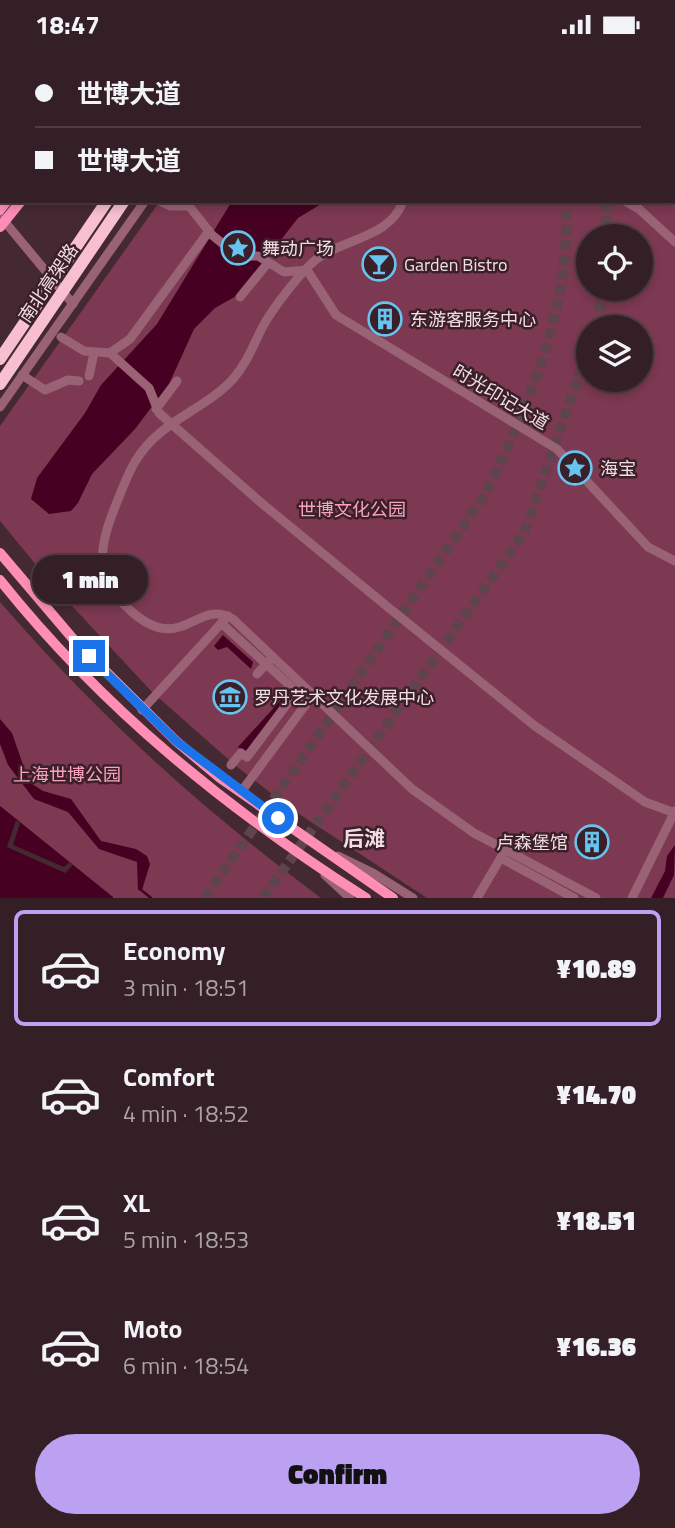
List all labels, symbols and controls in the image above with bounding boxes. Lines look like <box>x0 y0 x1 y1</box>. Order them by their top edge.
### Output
text: 18:47 <box>35 5 100 44</box>
text: 世博大道 <box>77 74 181 113</box>
text: 世博大道 <box>77 141 181 180</box>
map controls <box>576 224 653 392</box>
button: locate <box>576 224 653 301</box>
place icon: 舞动广场 <box>219 229 257 267</box>
place label: 舞动广场 <box>262 235 334 262</box>
street label: 南北高架路 <box>12 238 84 328</box>
bar icon: Garden Bistro <box>360 245 398 283</box>
place label: Garden Bistro <box>404 251 508 278</box>
building icon: 东游客服务中心 <box>366 300 404 338</box>
place label: 东游客服务中心 <box>410 306 536 333</box>
button: layers <box>576 315 653 392</box>
street label: 时光印记大道 <box>448 358 554 436</box>
place icon: 海宝 <box>556 449 594 487</box>
place label: 海宝 <box>600 455 636 482</box>
park label: 世博文化公园 <box>298 496 406 523</box>
callout: 1 min <box>31 554 147 603</box>
text: 1 min <box>61 562 119 597</box>
route end <box>73 640 105 672</box>
museum icon: 罗丹艺术文化发展中心 <box>211 678 249 716</box>
place label: 罗丹艺术文化发展中心 <box>254 684 434 711</box>
park label: 上海世博公园 <box>13 761 121 788</box>
route start <box>262 802 294 834</box>
district label: 后滩 <box>343 822 385 854</box>
building icon: 卢森堡馆 <box>573 823 611 861</box>
place label: 卢森堡馆 <box>496 829 568 856</box>
text: Economy <box>123 931 225 970</box>
icon: car <box>39 937 102 1000</box>
text: ¥10.89 <box>556 949 636 988</box>
text: 3 min · 18:51 <box>123 970 249 1005</box>
text: Comfort <box>123 1057 215 1096</box>
icon: car <box>39 1063 102 1126</box>
text: ¥14.70 <box>556 1075 636 1114</box>
text: 4 min · 18:52 <box>123 1096 249 1131</box>
text: XL <box>123 1183 150 1222</box>
icon: car <box>39 1189 102 1252</box>
text: ¥18.51 <box>556 1201 636 1240</box>
text: 5 min · 18:53 <box>123 1222 249 1257</box>
text: Moto <box>123 1309 182 1348</box>
icon: car <box>39 1315 102 1378</box>
text: ¥16.36 <box>556 1327 636 1366</box>
text: 6 min · 18:54 <box>123 1348 249 1383</box>
button: Confirm <box>35 1434 640 1514</box>

